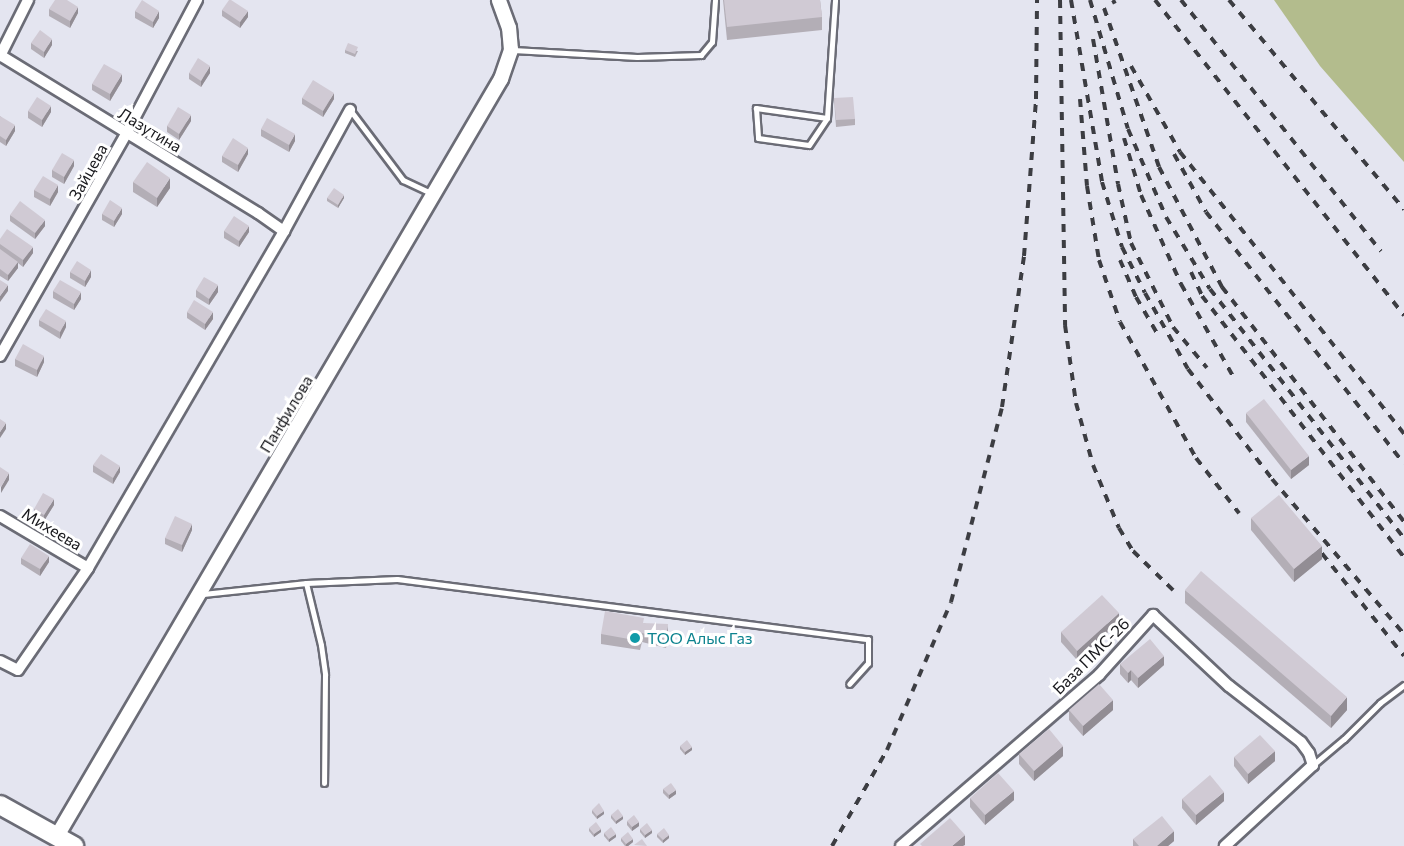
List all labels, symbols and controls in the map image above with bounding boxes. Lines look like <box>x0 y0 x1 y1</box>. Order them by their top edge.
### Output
street label: Лазутина <box>115 104 185 156</box>
street label: Зайцева <box>65 141 111 203</box>
street label: Панфилова <box>255 372 317 456</box>
street label: Михеева <box>19 504 85 554</box>
street label: База ПМС-26 <box>1049 614 1133 698</box>
place label: ТОО Алыс Газ <box>647 628 753 648</box>
marker: ТОО Алыс Газ <box>628 631 642 645</box>

